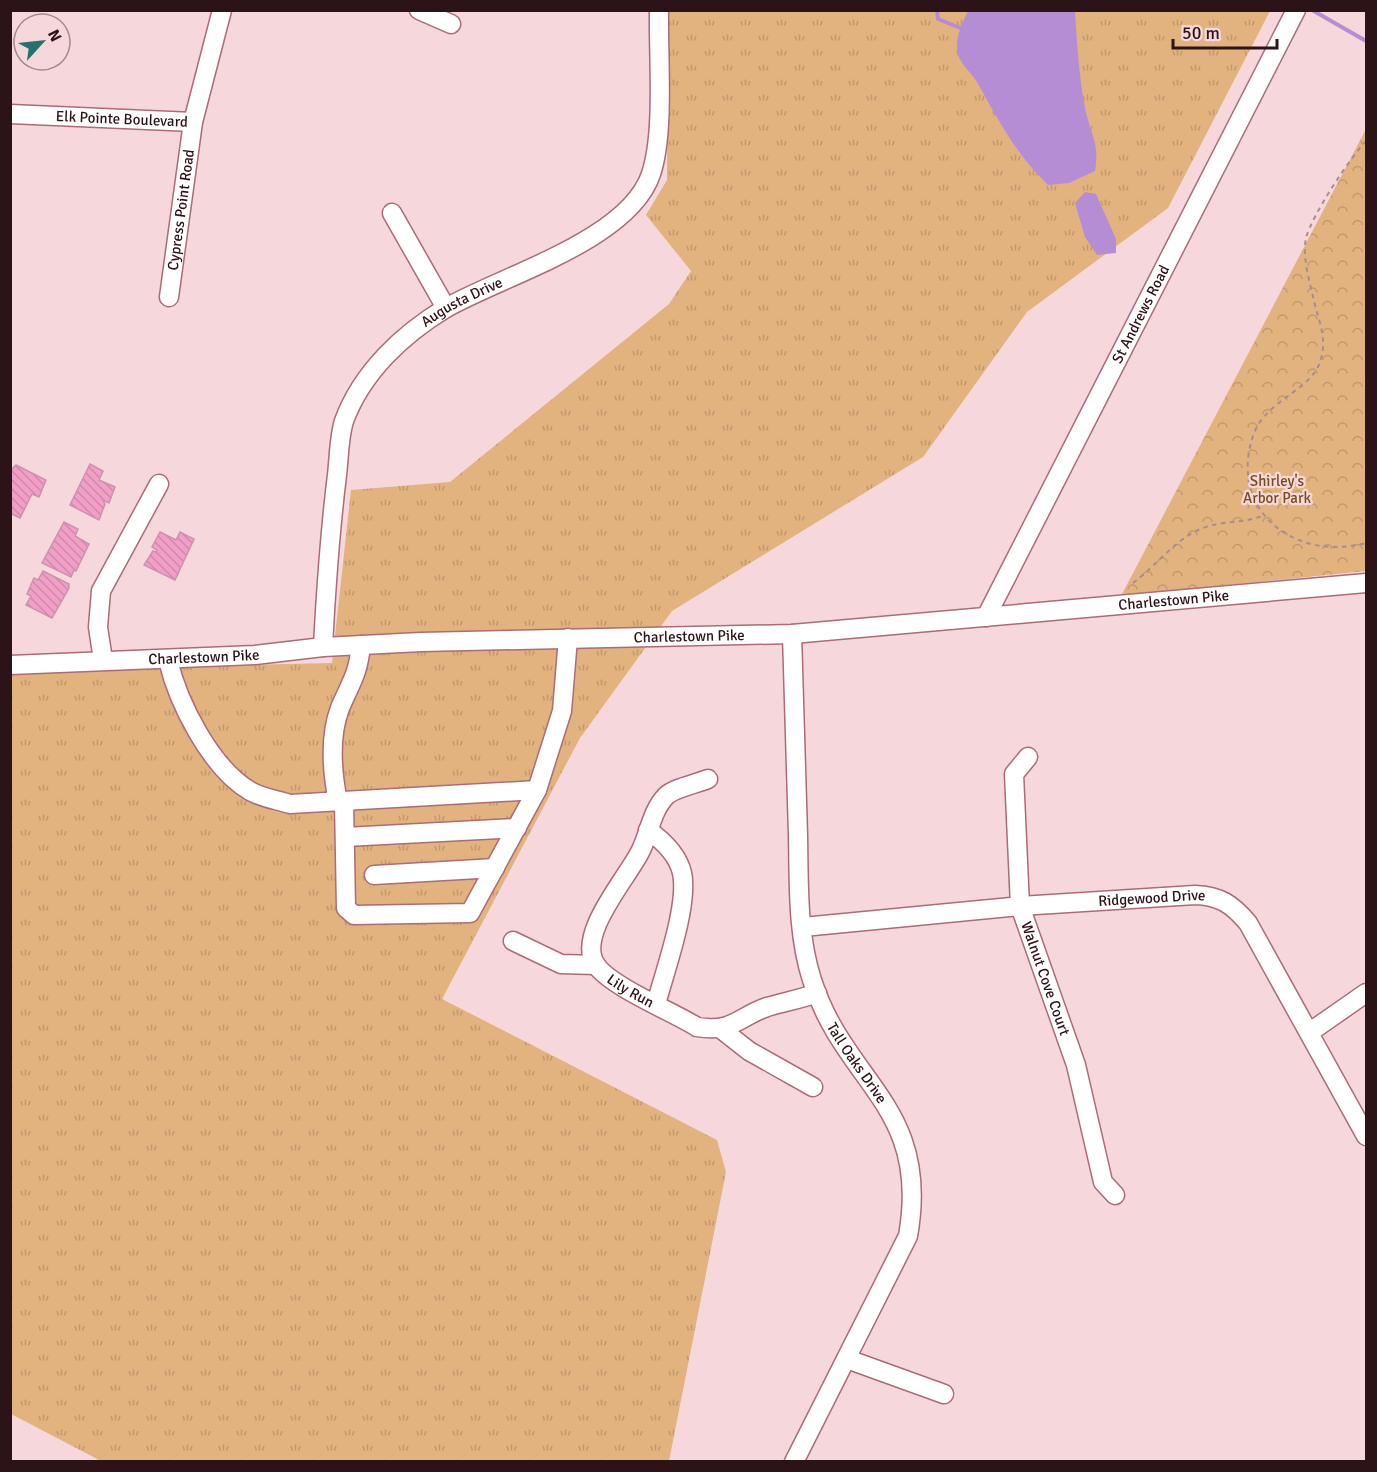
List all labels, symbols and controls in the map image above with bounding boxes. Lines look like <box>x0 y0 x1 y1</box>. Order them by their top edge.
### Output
north arrow <box>12 12 72 72</box>
scale bar <box>1173 12 1276 50</box>
text: 50 m <box>1182 22 1220 44</box>
text: N <box>43 26 66 45</box>
street label: Elk Pointe Boulevard <box>55 107 188 131</box>
street label: Cypress Point Road <box>164 148 198 272</box>
street label: St Andrews Road <box>1108 262 1173 366</box>
street label: Augusta Drive <box>417 273 505 331</box>
park label: Shirley's Arbor Park <box>1243 472 1311 507</box>
street label: Charlestown Pike <box>1117 586 1230 614</box>
street label: Charlestown Pike <box>633 626 745 646</box>
street label: Charlestown Pike <box>148 646 260 668</box>
street label: Ridgewood Drive <box>1098 886 1206 910</box>
street label: Walnut Cove Court <box>1017 919 1074 1038</box>
street label: Lily Run <box>603 970 657 1012</box>
street label: Tall Oaks Drive <box>823 1019 891 1107</box>

